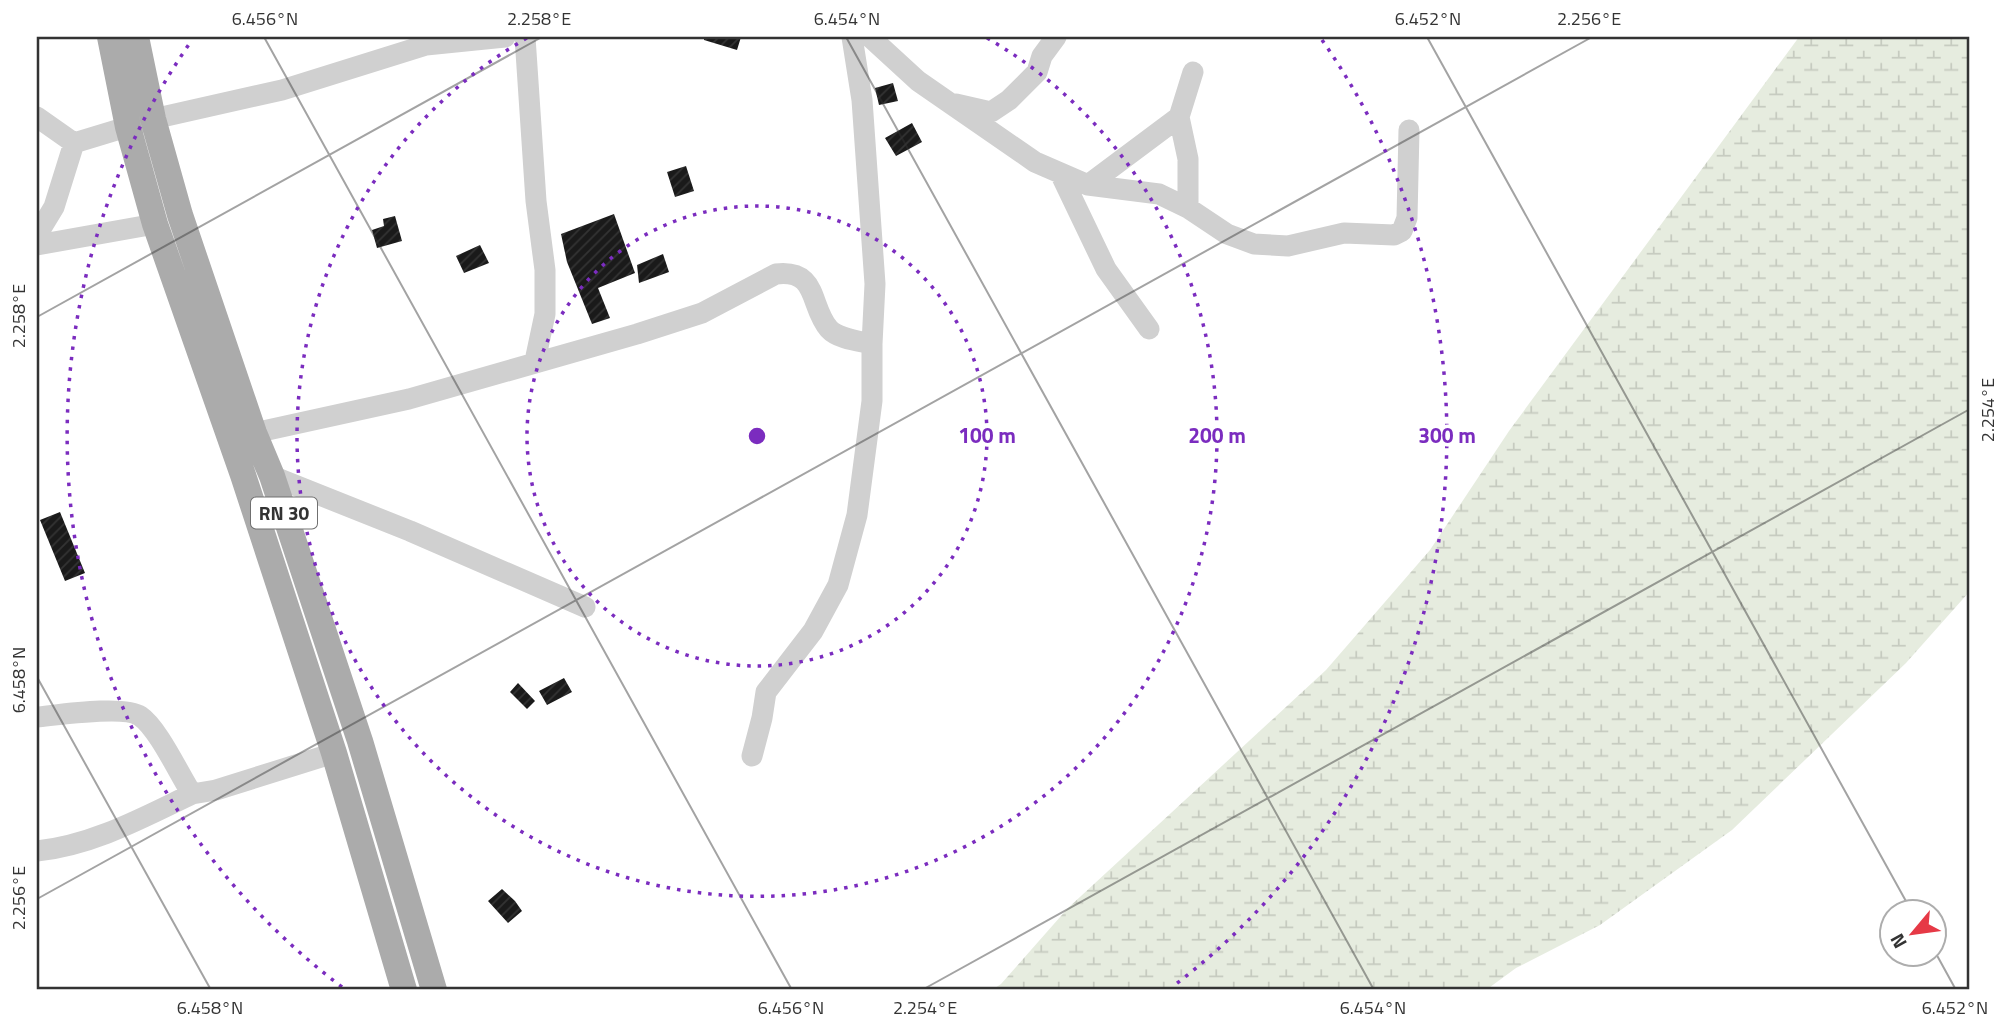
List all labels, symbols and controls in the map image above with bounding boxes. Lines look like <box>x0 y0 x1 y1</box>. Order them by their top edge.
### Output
text: 6.456°N <box>232 5 298 32</box>
text: 2.258°E <box>507 5 571 32</box>
text: 6.454°N <box>814 5 880 32</box>
text: 6.452°N <box>1395 5 1461 32</box>
text: 2.256°E <box>1557 5 1621 32</box>
text: 2.258°E <box>5 284 32 348</box>
text: 2.254°E <box>1974 378 2001 442</box>
text: 100 m <box>958 419 1016 451</box>
text: 200 m <box>1188 419 1246 451</box>
text: 300 m <box>1418 419 1476 451</box>
centre of rings <box>745 424 769 448</box>
road number: RN 30 <box>251 498 317 528</box>
text: 6.458°N <box>5 647 32 713</box>
text: 2.256°E <box>5 866 32 930</box>
north arrow <box>1878 898 1948 968</box>
text: N <box>1882 929 1914 954</box>
text: 6.458°N <box>177 994 243 1021</box>
text: 6.456°N <box>758 994 824 1021</box>
text: 2.254°E <box>893 994 957 1021</box>
text: 6.454°N <box>1340 994 1406 1021</box>
text: 6.452°N <box>1922 994 1988 1021</box>

